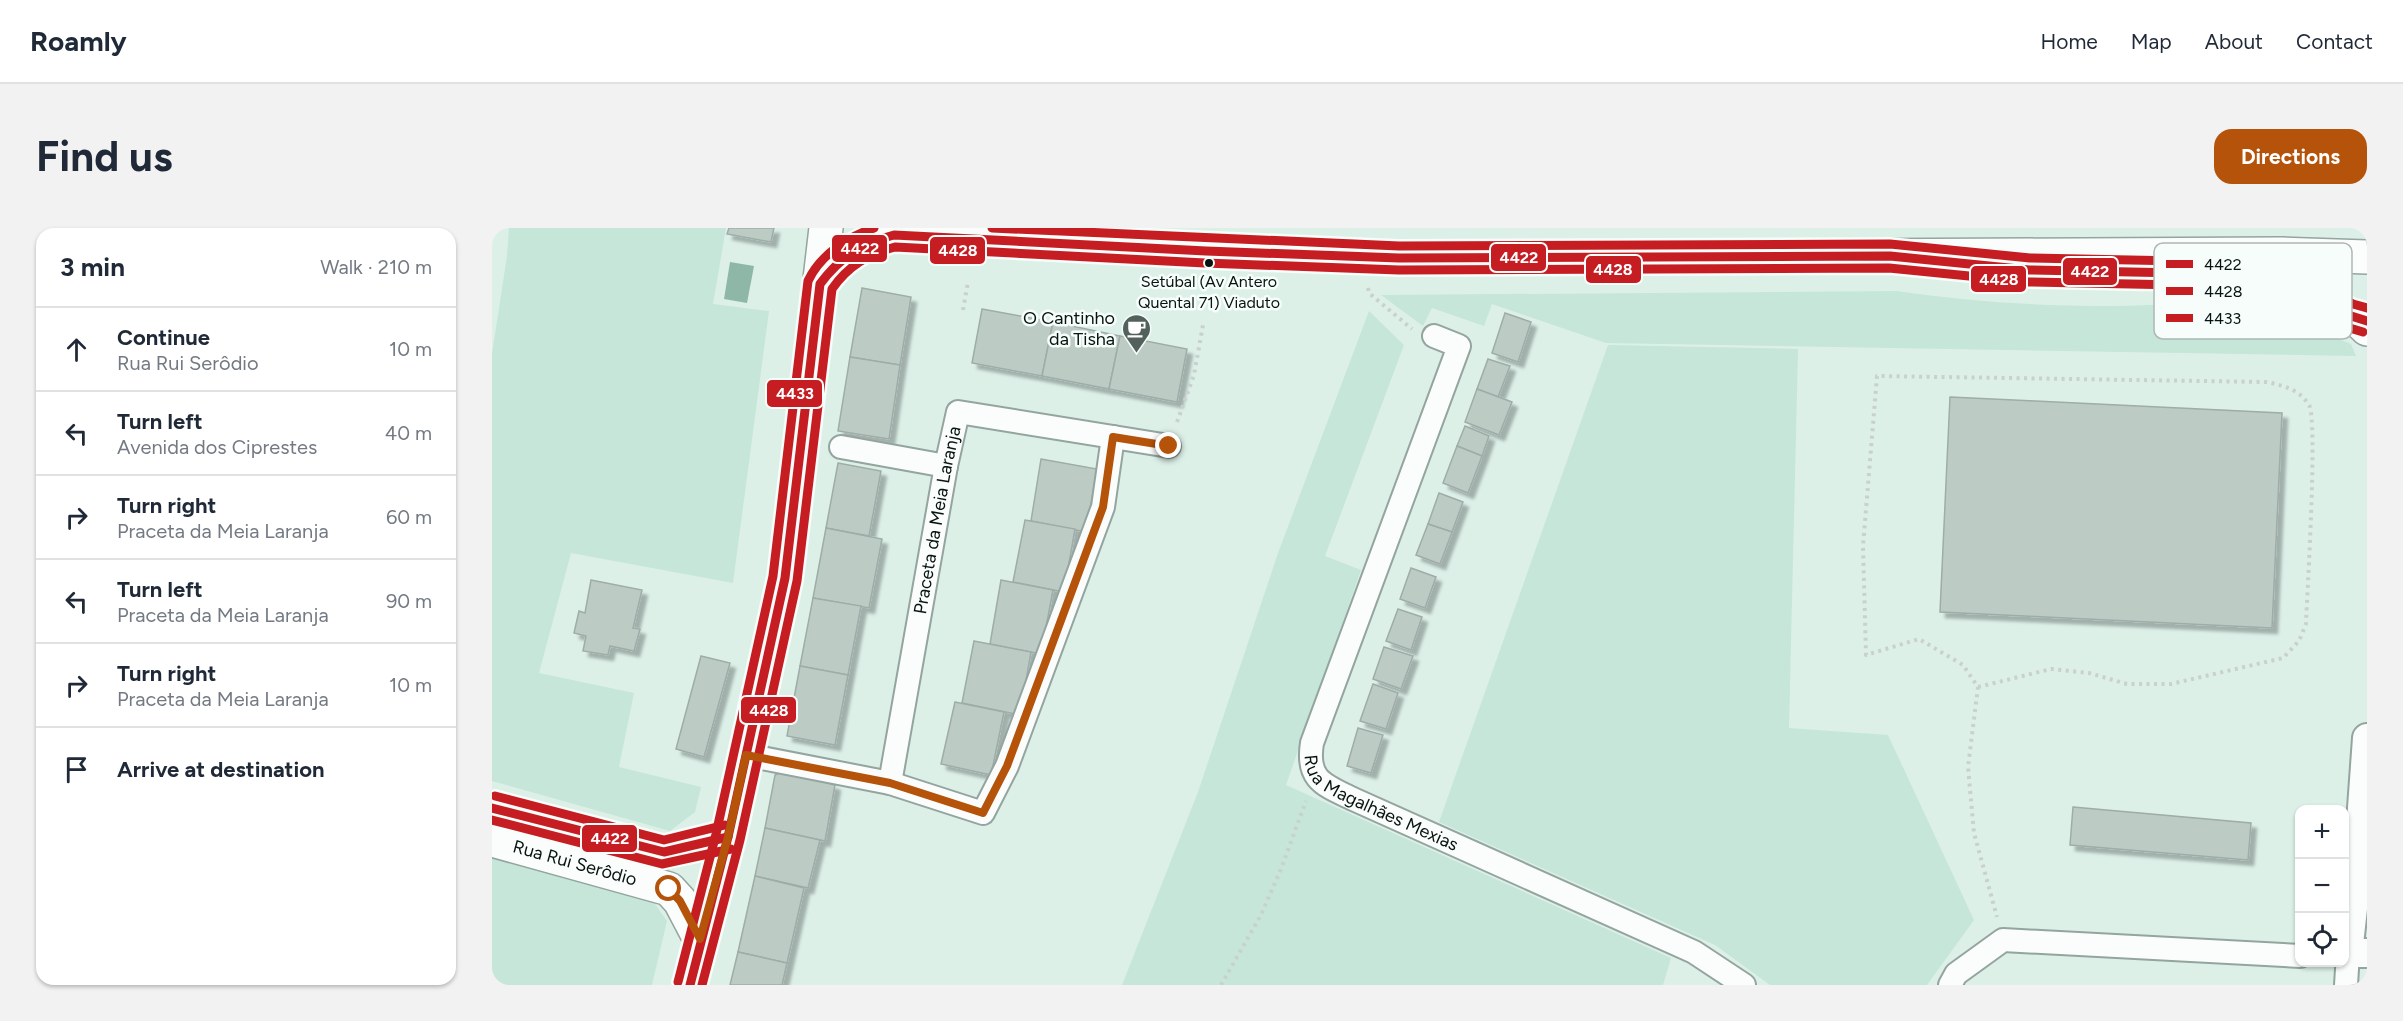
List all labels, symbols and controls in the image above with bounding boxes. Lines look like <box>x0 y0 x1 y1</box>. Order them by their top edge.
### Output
text: Roamly <box>30 24 127 58</box>
text: Home <box>2041 29 2098 54</box>
text: Map <box>2131 29 2172 54</box>
text: About <box>2205 29 2263 54</box>
text: Contact <box>2296 29 2373 54</box>
button: Directions <box>2214 129 2367 184</box>
text: Find us <box>36 131 173 182</box>
line badge: 4422 <box>831 234 888 263</box>
line badge: 4428 <box>929 236 986 265</box>
text: 4422 <box>841 239 879 258</box>
text: 4428 <box>938 241 978 260</box>
line badge: 4422 <box>1490 243 1547 272</box>
legend <box>2154 243 2352 339</box>
text: 4422 <box>1500 248 1538 267</box>
text: 3 min <box>60 251 125 283</box>
text: Walk · 210 m <box>320 255 432 279</box>
line badge: 4428 <box>1585 255 1642 284</box>
text: 4422 <box>2204 255 2242 274</box>
marker: Setúbal (Av Antero Quental 71) Viaduto <box>1203 257 1215 269</box>
line badge: 4422 <box>2062 257 2118 286</box>
text: 4428 <box>1593 260 1633 279</box>
text: 4422 <box>2071 262 2109 281</box>
line badge: 4428 <box>1970 265 2027 293</box>
text: 4428 <box>1979 270 2019 289</box>
place label: Setúbal (Av Antero Quental 71) Viaduto <box>1138 272 1280 312</box>
text: 4428 <box>2204 282 2243 301</box>
place label: O Cantinho da Tisha <box>1023 307 1115 350</box>
text: 4433 <box>2204 309 2241 328</box>
cafe icon: O Cantinho da Tisha <box>1120 312 1152 354</box>
text: Continue <box>117 324 210 351</box>
icon: ahead <box>60 333 93 366</box>
text: 10 m <box>389 337 432 361</box>
text: Rua Rui Serôdio <box>117 351 259 375</box>
line badge: 4433 <box>766 379 823 408</box>
text: 4433 <box>776 384 814 403</box>
text: Turn left <box>117 408 203 435</box>
icon: left <box>60 417 93 450</box>
text: 40 m <box>385 421 432 445</box>
street label: Praceta da Meia Laranja <box>909 424 966 616</box>
route end <box>1155 432 1181 458</box>
text: Avenida dos Ciprestes <box>117 435 317 459</box>
text: Turn right <box>117 492 216 519</box>
icon: right <box>60 501 93 534</box>
text: 60 m <box>386 505 432 529</box>
text: Praceta da Meia Laranja <box>117 519 329 543</box>
text: Turn left <box>117 576 203 603</box>
icon: left <box>60 585 93 618</box>
text: 90 m <box>386 589 432 613</box>
text: Praceta da Meia Laranja <box>117 603 329 627</box>
text: Turn right <box>117 660 216 687</box>
icon: right <box>60 669 93 702</box>
text: 10 m <box>389 673 432 697</box>
text: Praceta da Meia Laranja <box>117 687 329 711</box>
line badge: 4428 <box>740 696 797 724</box>
text: 4428 <box>749 701 789 720</box>
icon: arrive <box>60 753 93 786</box>
street label: Rua Magalhães Mexias <box>1300 754 1462 856</box>
text: Arrive at destination <box>117 756 325 783</box>
map controls <box>2295 805 2349 967</box>
button: + <box>2295 805 2349 859</box>
line badge: 4422 <box>581 824 638 853</box>
text: 4422 <box>591 829 629 848</box>
street label: Rua Rui Serôdio <box>510 835 639 891</box>
button: − <box>2295 859 2349 913</box>
route start <box>655 875 681 901</box>
button: locate <box>2295 913 2349 967</box>

